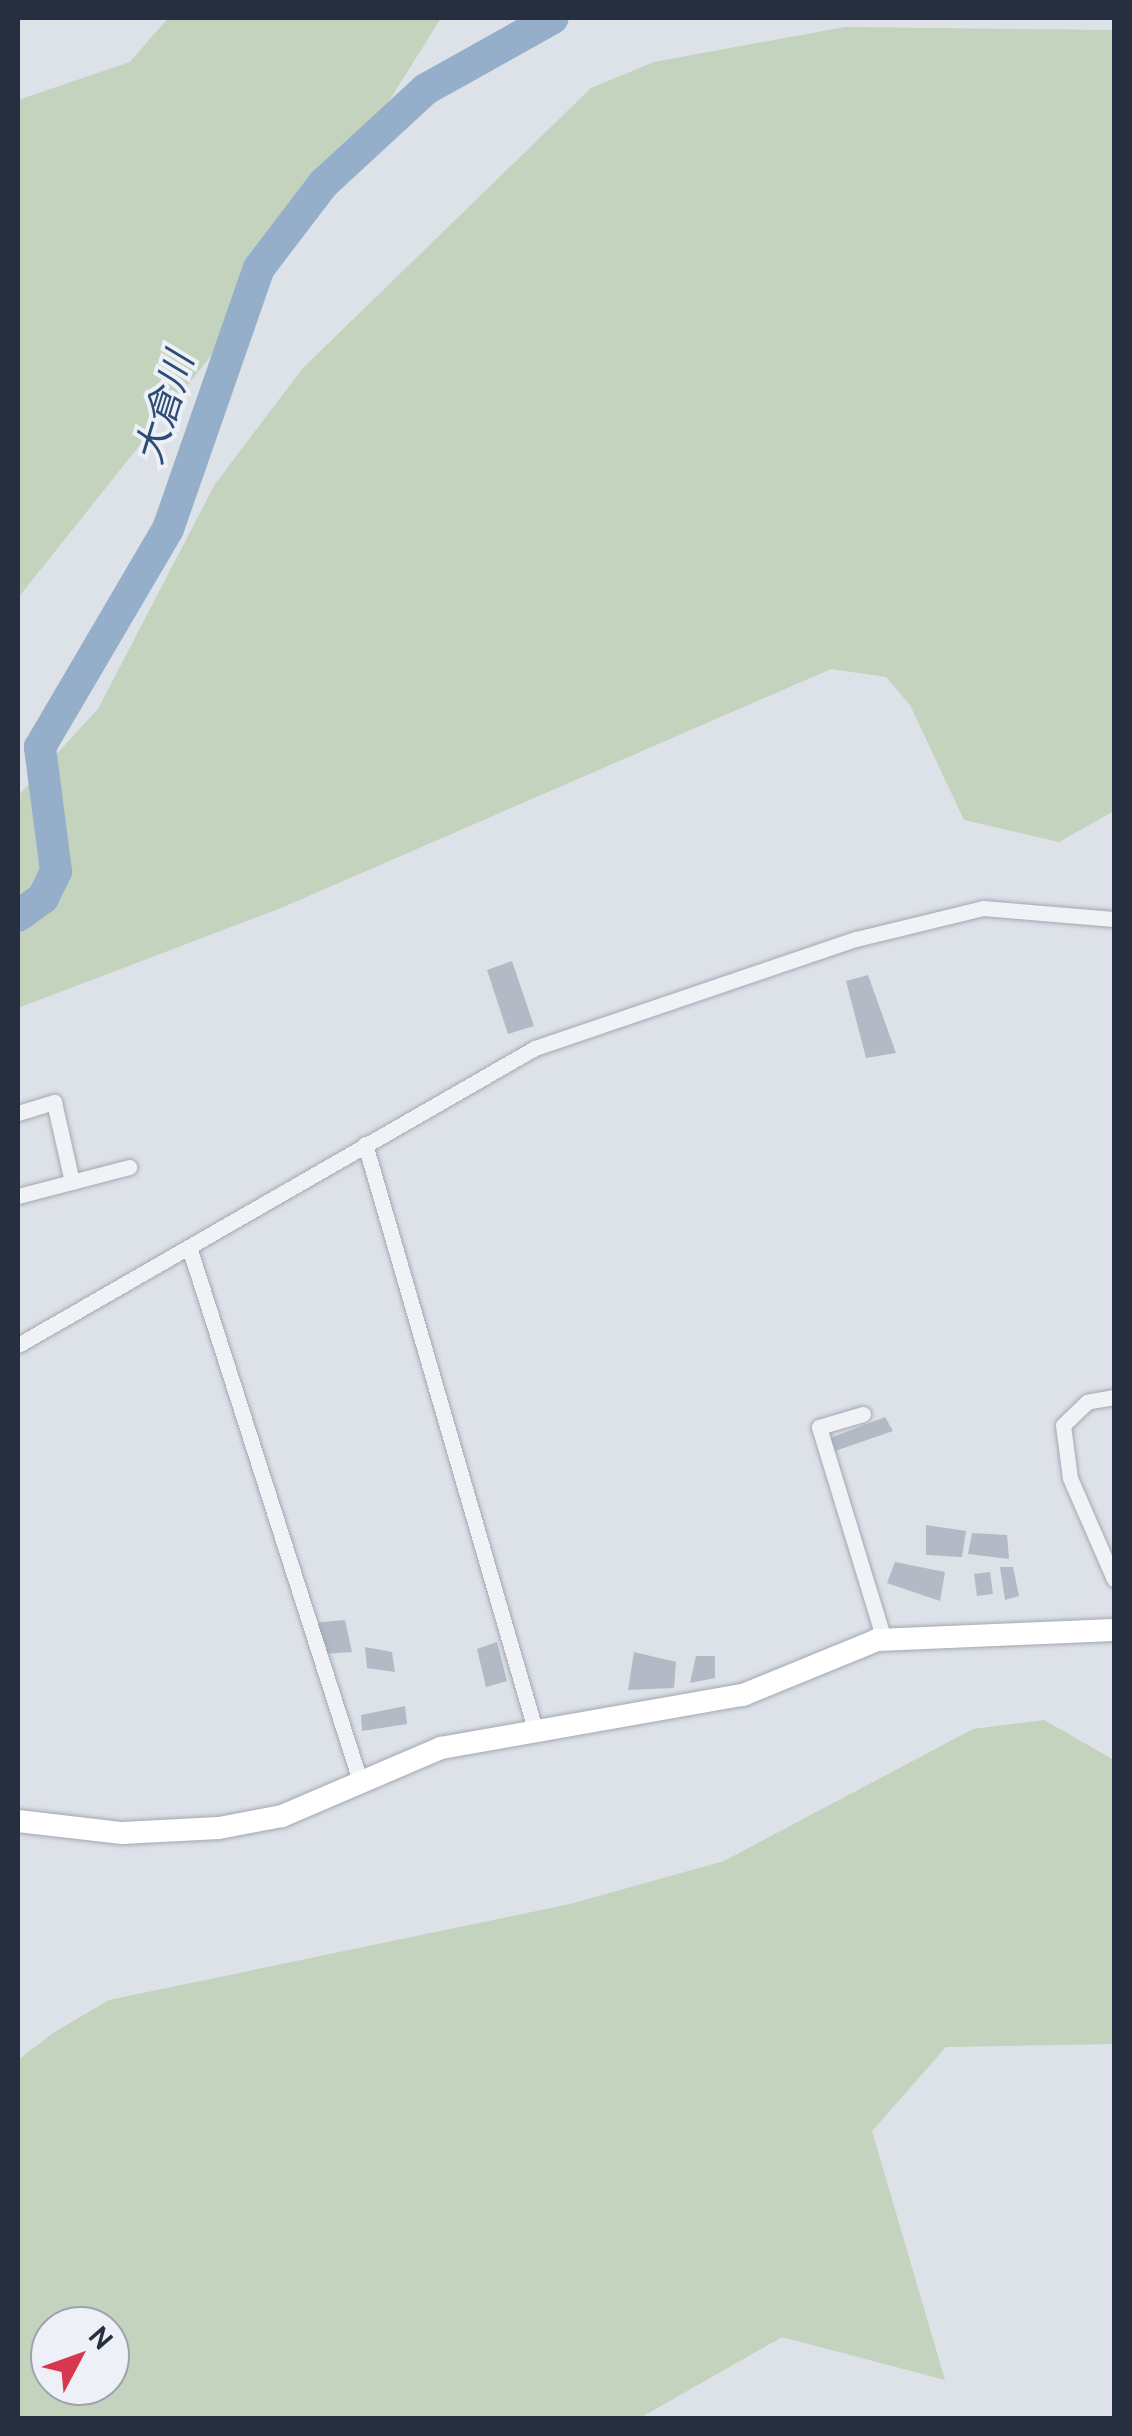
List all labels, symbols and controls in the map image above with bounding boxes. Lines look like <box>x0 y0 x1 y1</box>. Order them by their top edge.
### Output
water label: 大倉川 <box>126 347 202 469</box>
north arrow <box>30 2306 130 2406</box>
text: N <box>82 2319 120 2356</box>

